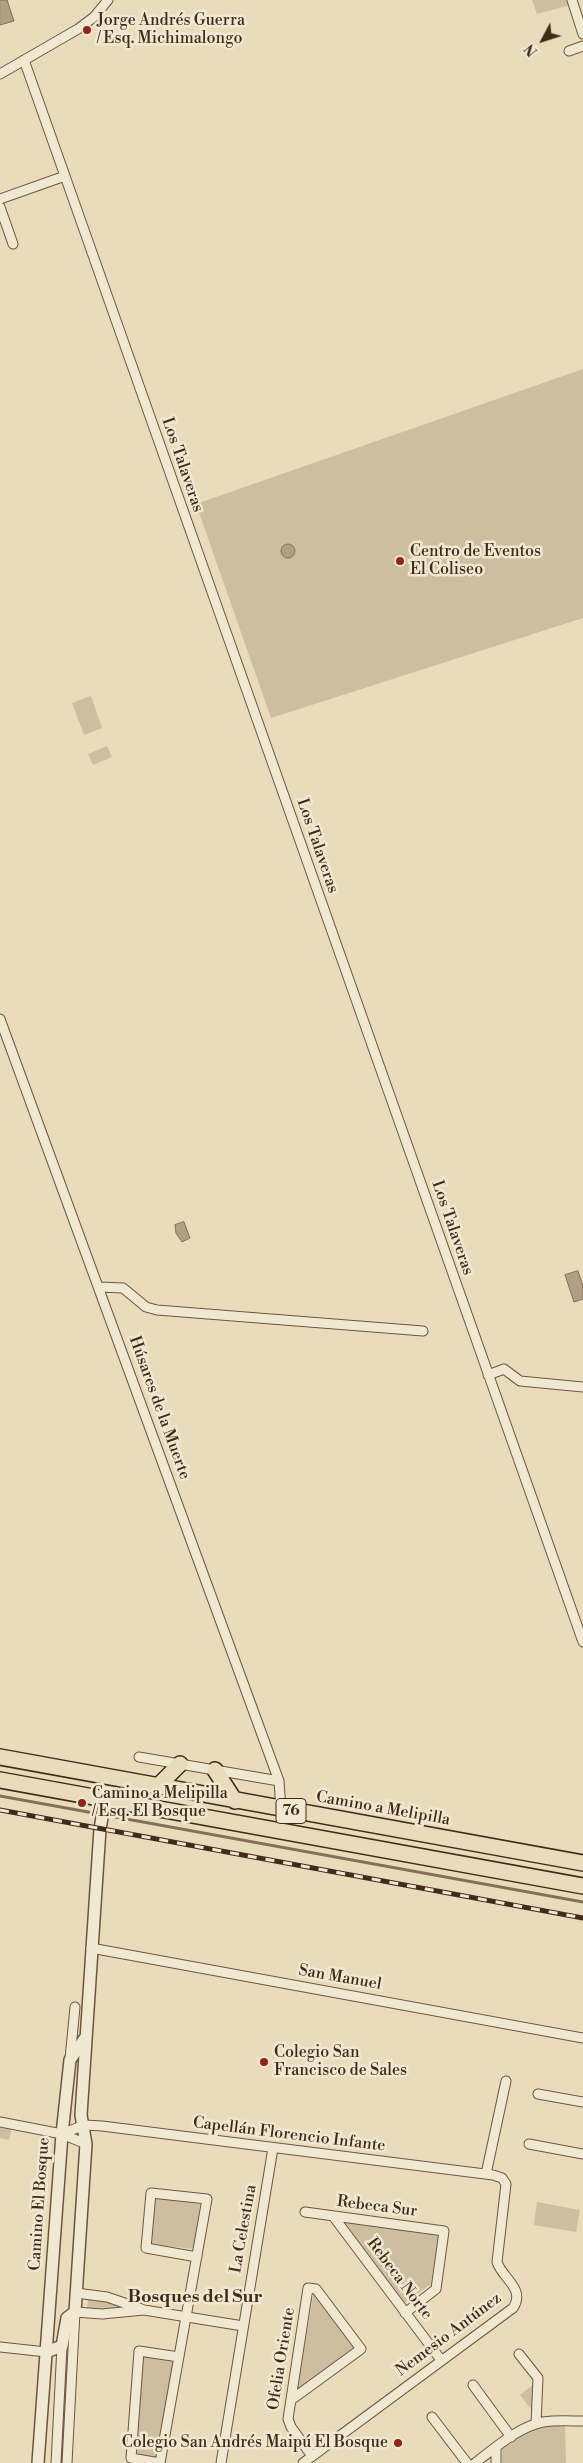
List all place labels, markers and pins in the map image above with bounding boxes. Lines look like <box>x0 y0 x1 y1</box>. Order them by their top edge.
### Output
place label: Jorge Andrés Guerra / Esq. Michimalongo <box>97 11 245 49</box>
marker: Jorge Andrés Guerra / Esq. Michimalongo <box>81 24 93 36</box>
place label: Centro de Eventos El Coliseo <box>410 542 541 580</box>
marker: Centro de Eventos El Coliseo <box>394 555 406 567</box>
place label: Camino a Melipilla / Esq. El Bosque <box>92 1784 228 1822</box>
marker: Camino a Melipilla / Esq. El Bosque <box>76 1797 88 1809</box>
place label: Colegio San Francisco de Sales <box>274 2043 407 2081</box>
marker: Colegio San Francisco de Sales <box>258 2056 270 2068</box>
place label: Colegio San Andrés Maipú El Bosque <box>122 2433 388 2453</box>
marker: Colegio San Andrés Maipú El Bosque <box>392 2437 404 2449</box>

